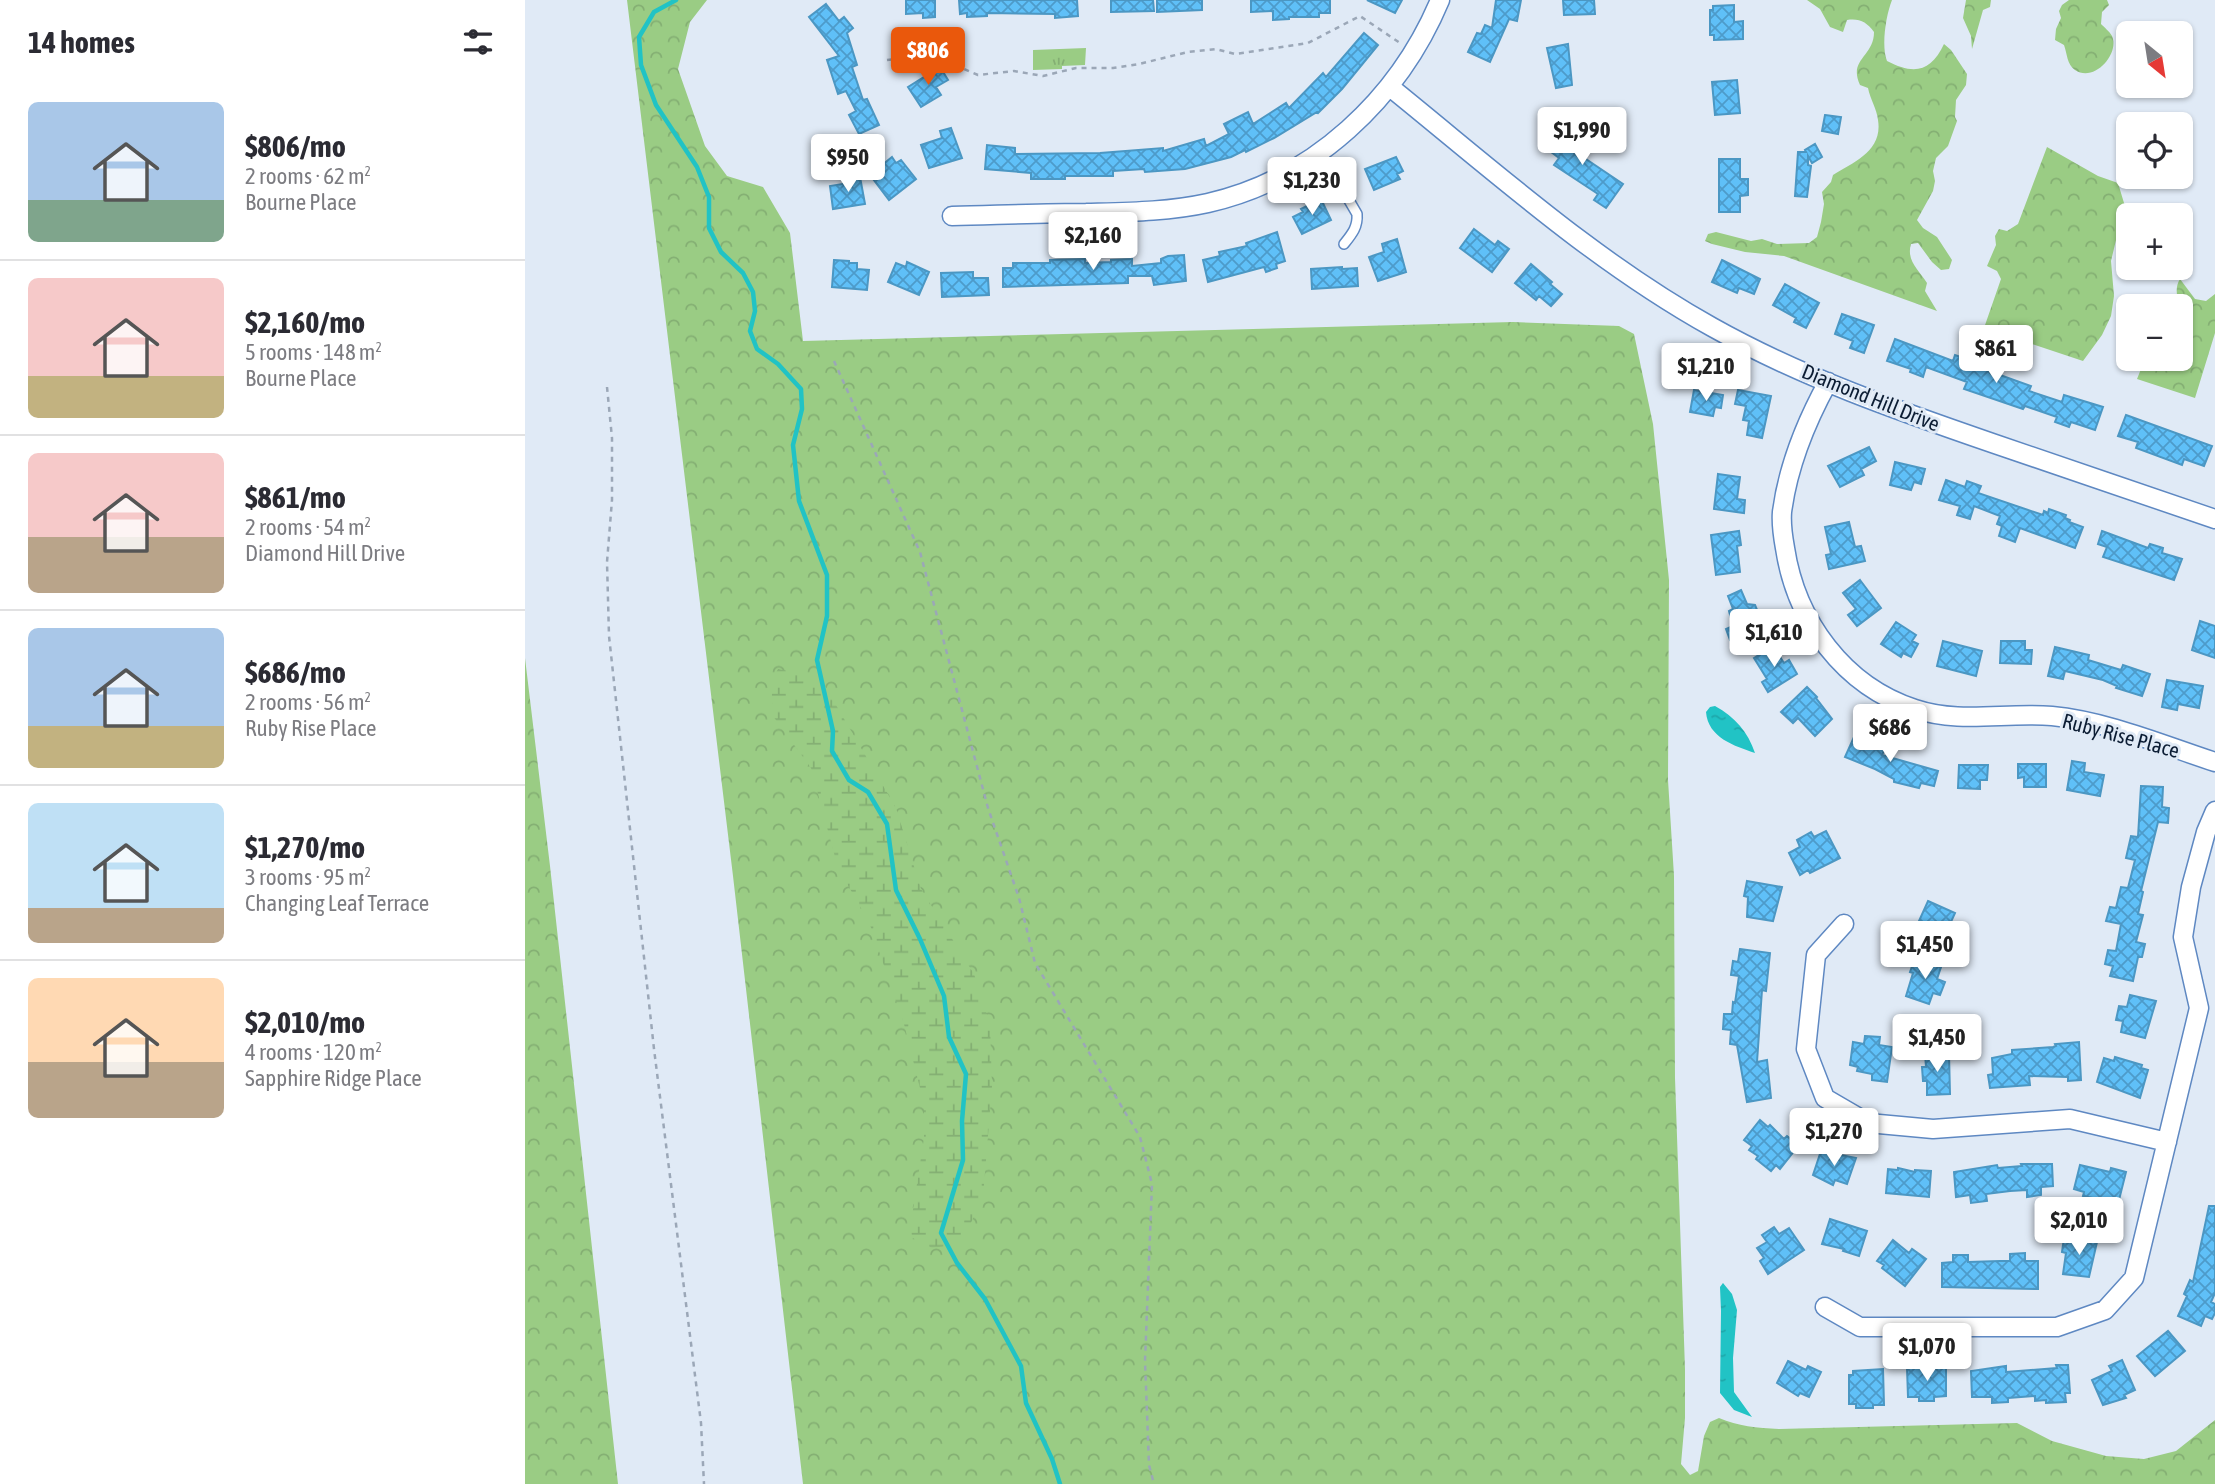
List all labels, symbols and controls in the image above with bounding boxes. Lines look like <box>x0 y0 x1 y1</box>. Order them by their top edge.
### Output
north arrow <box>2116 21 2193 98</box>
map controls <box>2116 21 2193 371</box>
icon: filters <box>459 23 497 61</box>
text: 14 homes <box>28 25 135 59</box>
pin: $806 <box>887 28 969 87</box>
text: $806 <box>907 37 949 63</box>
pin: $1,990 <box>1525 108 1639 167</box>
button: locate <box>2116 112 2193 189</box>
text: $1,990 <box>1554 117 1611 143</box>
text: $806/mo <box>245 129 346 163</box>
icon: home <box>84 130 168 214</box>
pin: $950 <box>807 134 889 194</box>
text: $950 <box>827 144 869 170</box>
pin: $1,230 <box>1255 158 1369 217</box>
text: 2 rooms · 62 m² <box>245 163 371 189</box>
text: $1,230 <box>1284 167 1341 193</box>
text: Bourne Place <box>245 189 356 215</box>
button: + <box>2116 203 2193 280</box>
pin: $2,160 <box>1036 212 1150 272</box>
text: $2,160 <box>1065 222 1122 248</box>
button: − <box>2116 294 2193 371</box>
text: $2,160/mo <box>245 305 365 339</box>
icon: home <box>84 306 168 390</box>
pin: $861 <box>1955 326 2037 385</box>
text: $861 <box>1975 335 2017 361</box>
text: 5 rooms · 148 m² <box>245 339 382 365</box>
pin: $1,210 <box>1649 344 1763 403</box>
text: $1,210 <box>1678 353 1735 379</box>
street label: Diamond Hill Drive <box>1799 358 1943 436</box>
text: Bourne Place <box>245 365 356 391</box>
text: $861/mo <box>245 480 346 514</box>
icon: home <box>84 481 168 565</box>
text: 2 rooms · 54 m² <box>245 514 371 540</box>
text: Diamond Hill Drive <box>245 540 405 566</box>
pin: $1,610 <box>1717 610 1831 669</box>
text: $1,610 <box>1746 619 1803 645</box>
text: $686/mo <box>245 655 346 689</box>
icon: home <box>84 656 168 740</box>
text: 2 rooms · 56 m² <box>245 689 371 715</box>
pin: $686 <box>1849 704 1931 764</box>
street label: Ruby Rise Place <box>2060 708 2182 762</box>
text: $686 <box>1869 714 1911 740</box>
text: Ruby Rise Place <box>245 715 376 741</box>
text: $1,270/mo <box>245 830 365 864</box>
icon: home <box>84 831 168 915</box>
text: 3 rooms · 95 m² <box>245 864 371 890</box>
text: Changing Leaf Terrace <box>245 890 429 916</box>
pin: $1,450 <box>1868 922 1982 981</box>
text: $1,450 <box>1897 931 1954 957</box>
text: $2,010/mo <box>245 1005 365 1039</box>
icon: home <box>84 1006 168 1090</box>
pin: $1,450 <box>1880 1014 1994 1074</box>
text: $1,450 <box>1909 1024 1966 1050</box>
text: 4 rooms · 120 m² <box>245 1039 382 1065</box>
text: Sapphire Ridge Place <box>245 1065 422 1091</box>
pin: $1,270 <box>1777 1108 1891 1168</box>
text: $1,270 <box>1806 1118 1863 1144</box>
pin: $2,010 <box>2022 1198 2136 1257</box>
text: $2,010 <box>2051 1207 2108 1233</box>
pin: $1,070 <box>1870 1324 1984 1383</box>
text: $1,070 <box>1899 1333 1956 1359</box>

